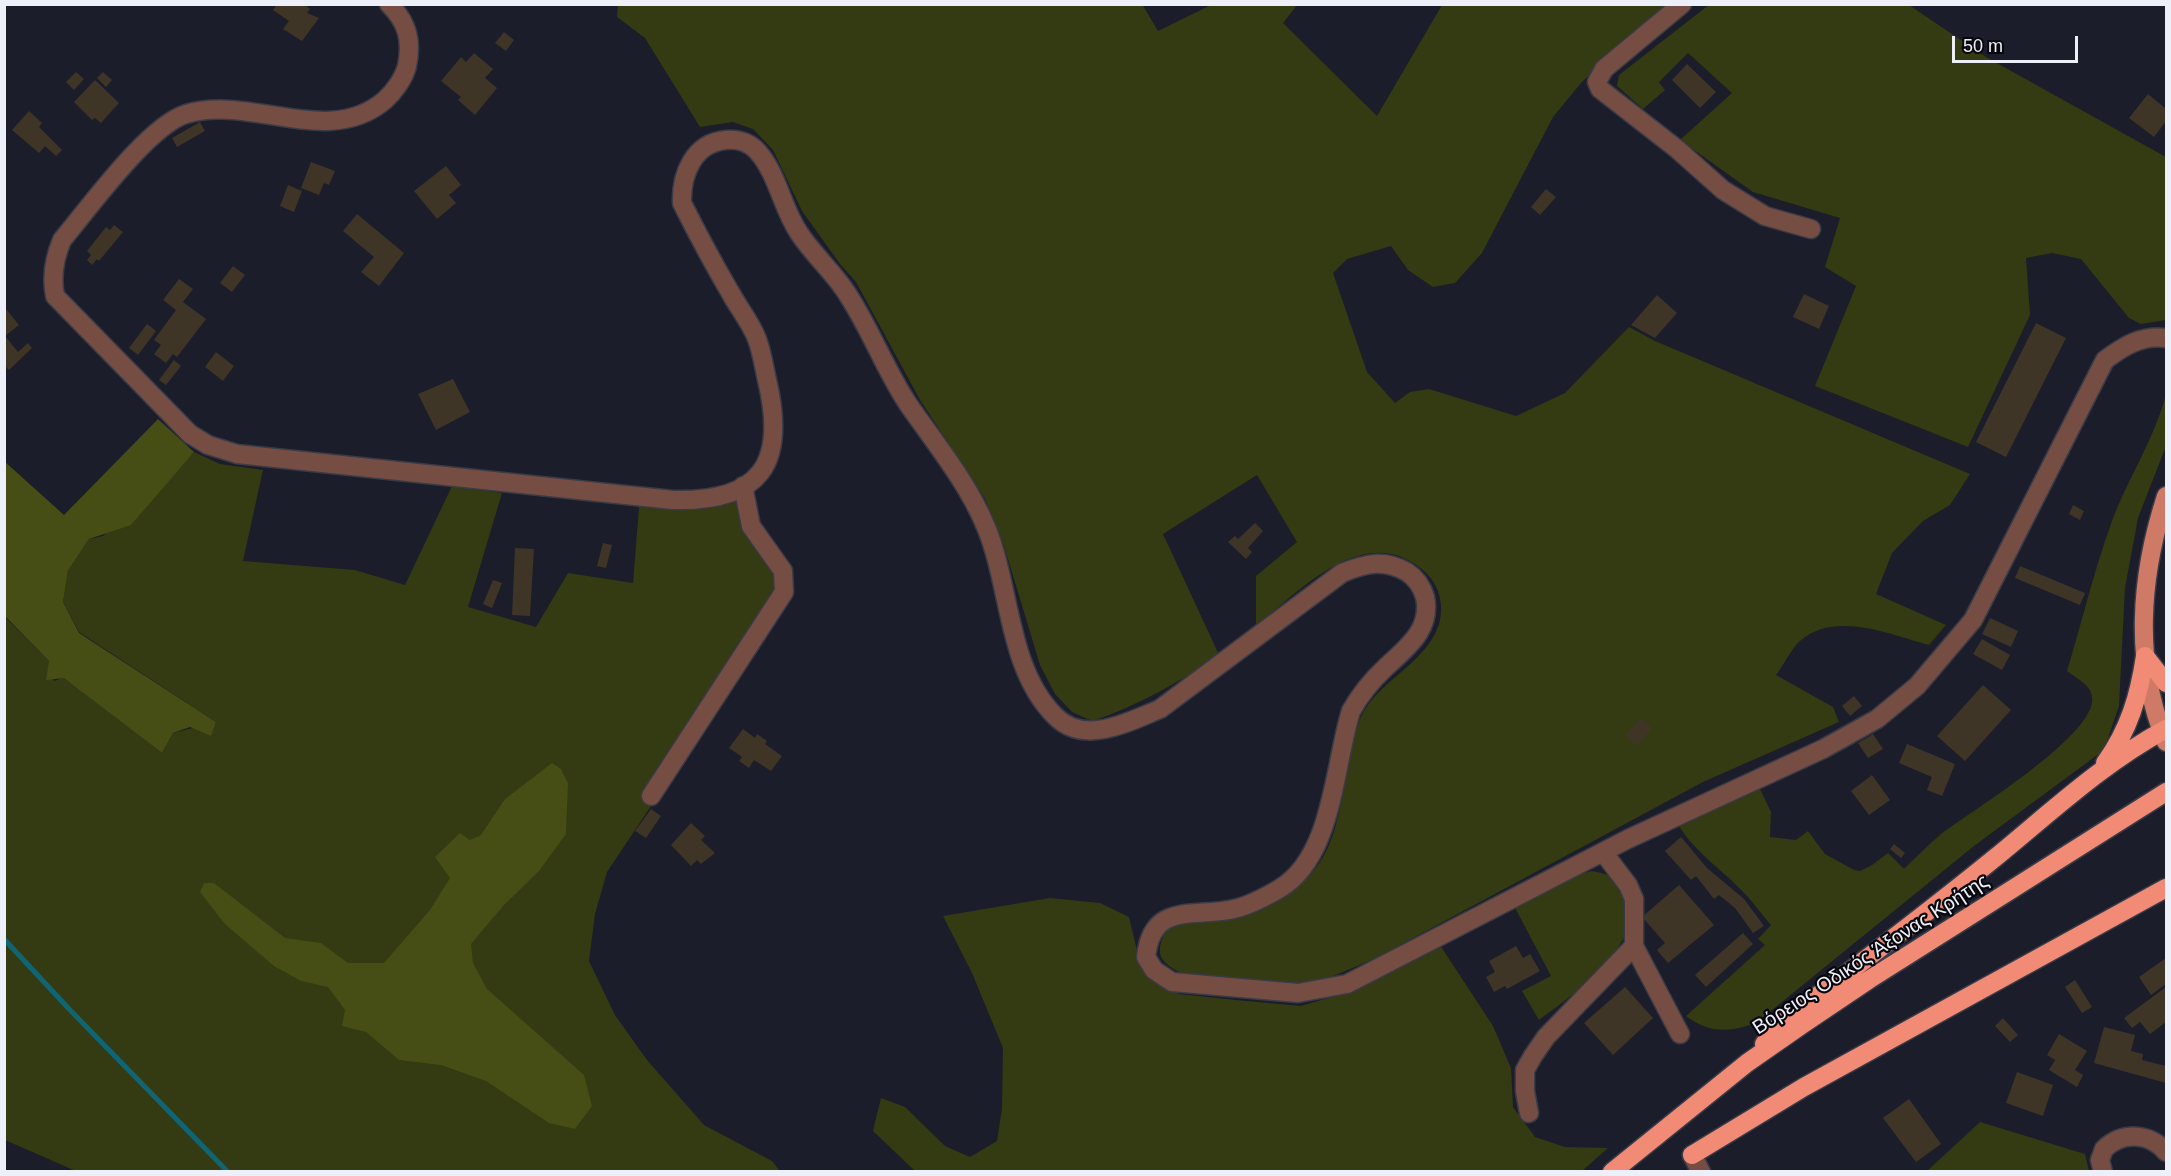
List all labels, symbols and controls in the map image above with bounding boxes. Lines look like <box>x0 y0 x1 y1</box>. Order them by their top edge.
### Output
scale bar <box>1955 24 2081 62</box>
text: 50 m <box>1963 36 2003 56</box>
street label: Βόρειος Οδικός Άξονας Κρήτης <box>1748 870 1994 1040</box>

